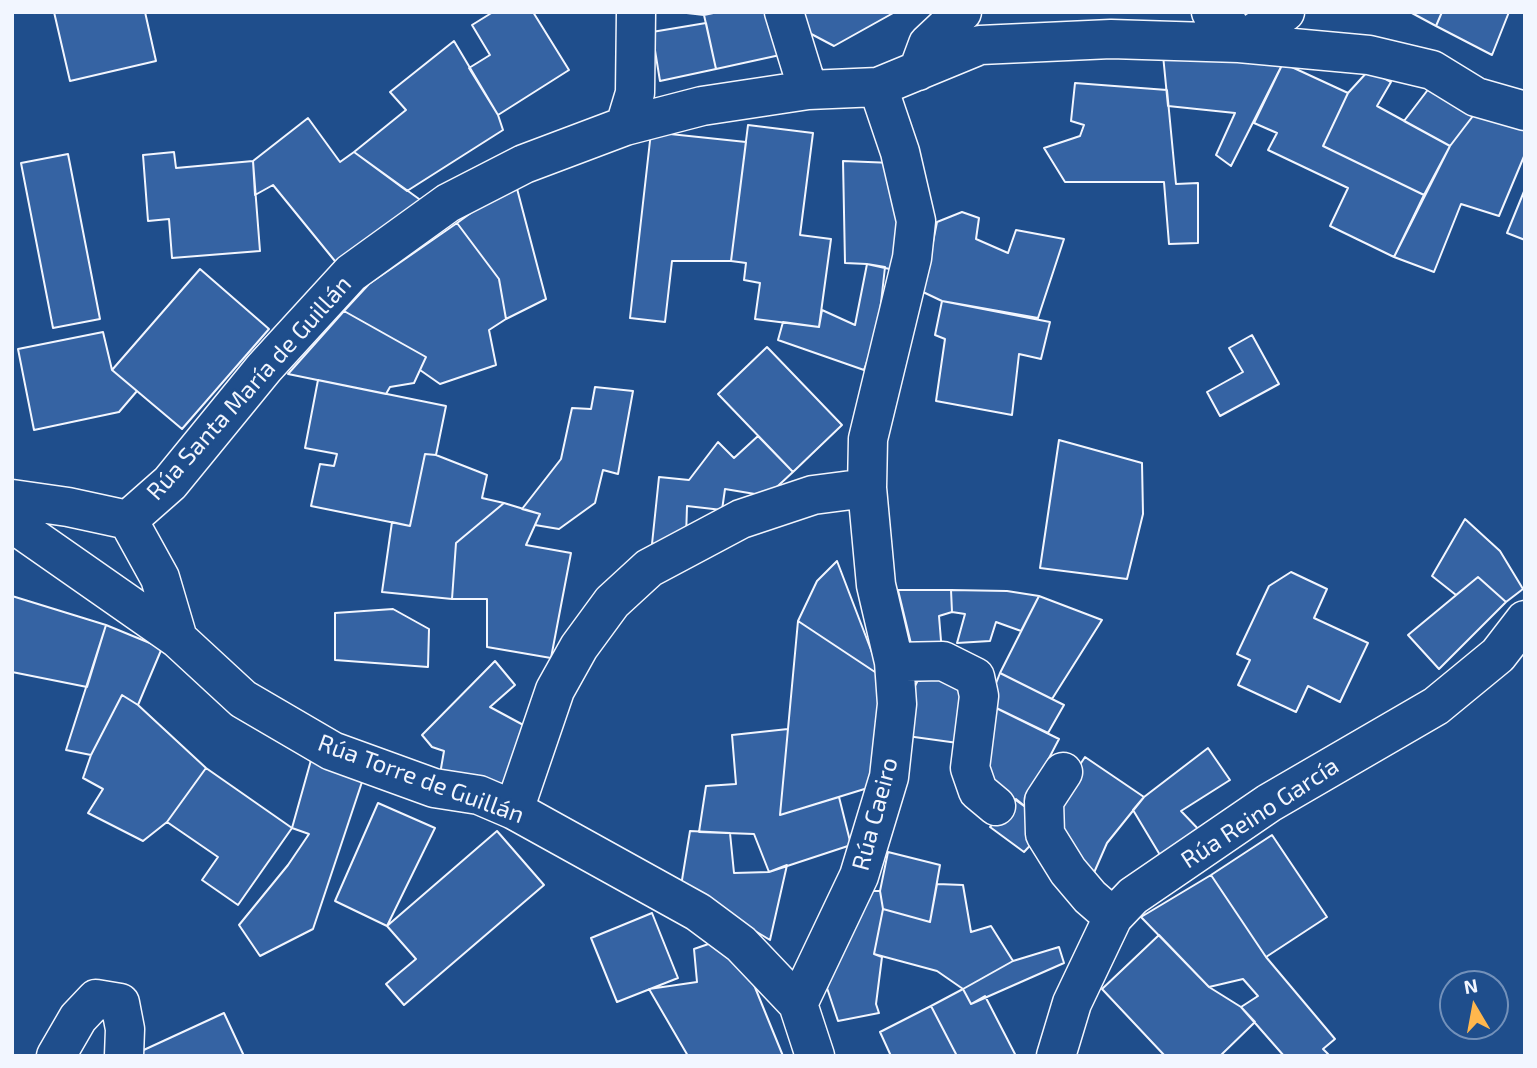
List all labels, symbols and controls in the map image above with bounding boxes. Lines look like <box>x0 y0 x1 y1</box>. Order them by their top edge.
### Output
street label: Rúa Santa María de Guillán <box>141 270 357 506</box>
street label: Rúa Torre de Guillán <box>314 728 528 830</box>
street label: Rúa Reino García <box>1176 751 1344 875</box>
street label: Rúa Caeiro <box>846 754 904 874</box>
north arrow <box>1439 970 1509 1040</box>
text: N <box>1462 973 1479 998</box>

